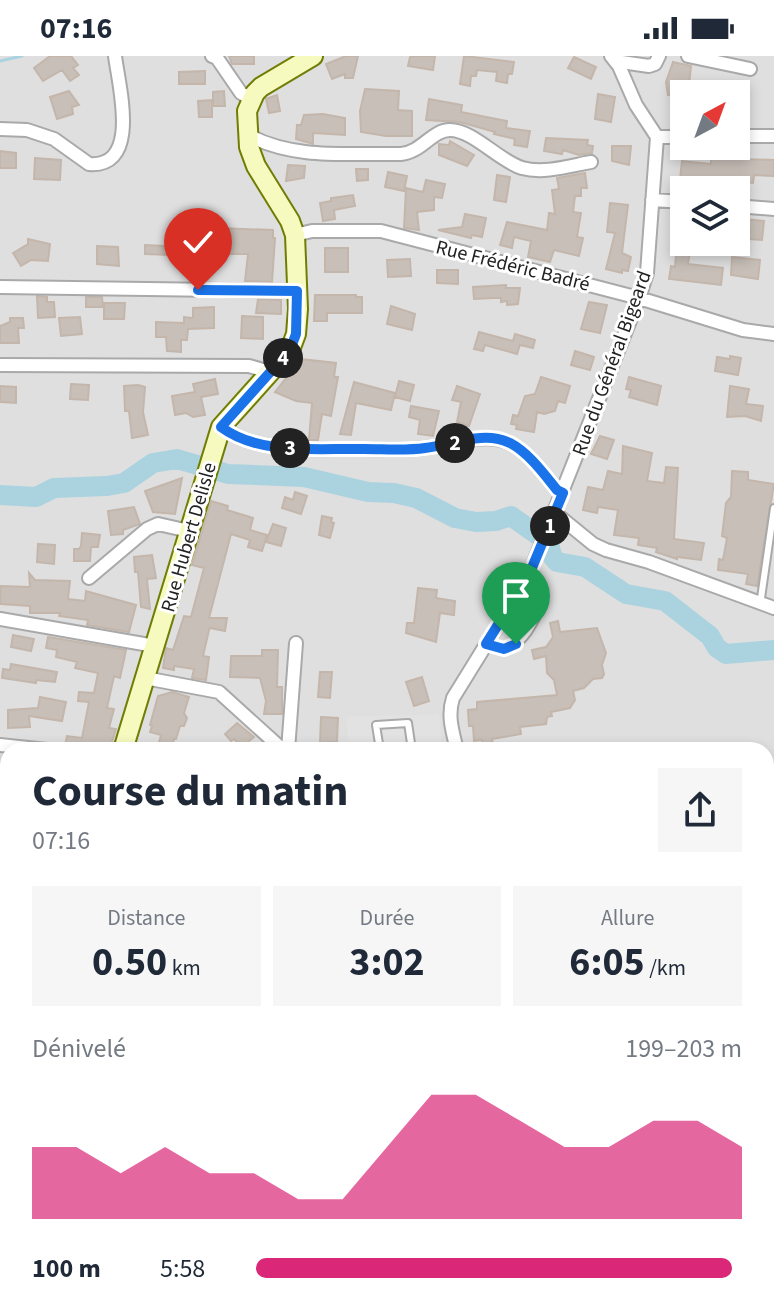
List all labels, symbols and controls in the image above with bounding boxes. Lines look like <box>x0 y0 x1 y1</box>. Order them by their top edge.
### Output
text: 07:16 <box>40 7 112 50</box>
north arrow <box>670 80 750 160</box>
map controls <box>670 80 750 256</box>
button: layers <box>670 176 750 256</box>
pin <box>164 208 232 290</box>
icon: check <box>176 220 220 264</box>
street label: Rue Frédéric Badré <box>433 233 593 299</box>
street label: Rue du Général Bigeard <box>565 267 658 460</box>
pin: 4 <box>263 338 303 378</box>
text: 4 <box>277 342 289 374</box>
pin: 2 <box>435 423 475 463</box>
text: 2 <box>449 427 461 459</box>
pin: 3 <box>270 428 310 468</box>
text: 3 <box>284 432 296 464</box>
street label: Rue Hubert Delisle <box>154 459 224 615</box>
pin: 1 <box>530 506 570 546</box>
text: 1 <box>544 510 556 542</box>
pin <box>482 562 550 644</box>
icon: arrive <box>494 574 538 618</box>
text: Course du matin <box>32 760 349 823</box>
button: share <box>658 768 742 852</box>
text: 07:16 <box>32 822 90 859</box>
text: Distance <box>107 902 185 934</box>
text: Durée <box>360 902 414 934</box>
text: Allure <box>601 902 654 934</box>
text: 0.50 <box>92 934 167 991</box>
text: 3:02 <box>349 934 425 991</box>
text: 6:05 <box>569 934 645 991</box>
text: km <box>167 952 201 984</box>
text: /km <box>645 952 686 984</box>
text: Dénivelé <box>32 1030 126 1067</box>
text: 199–203 m <box>625 1030 742 1067</box>
text: 100 m <box>32 1250 101 1287</box>
text: 5:58 <box>160 1250 205 1287</box>

